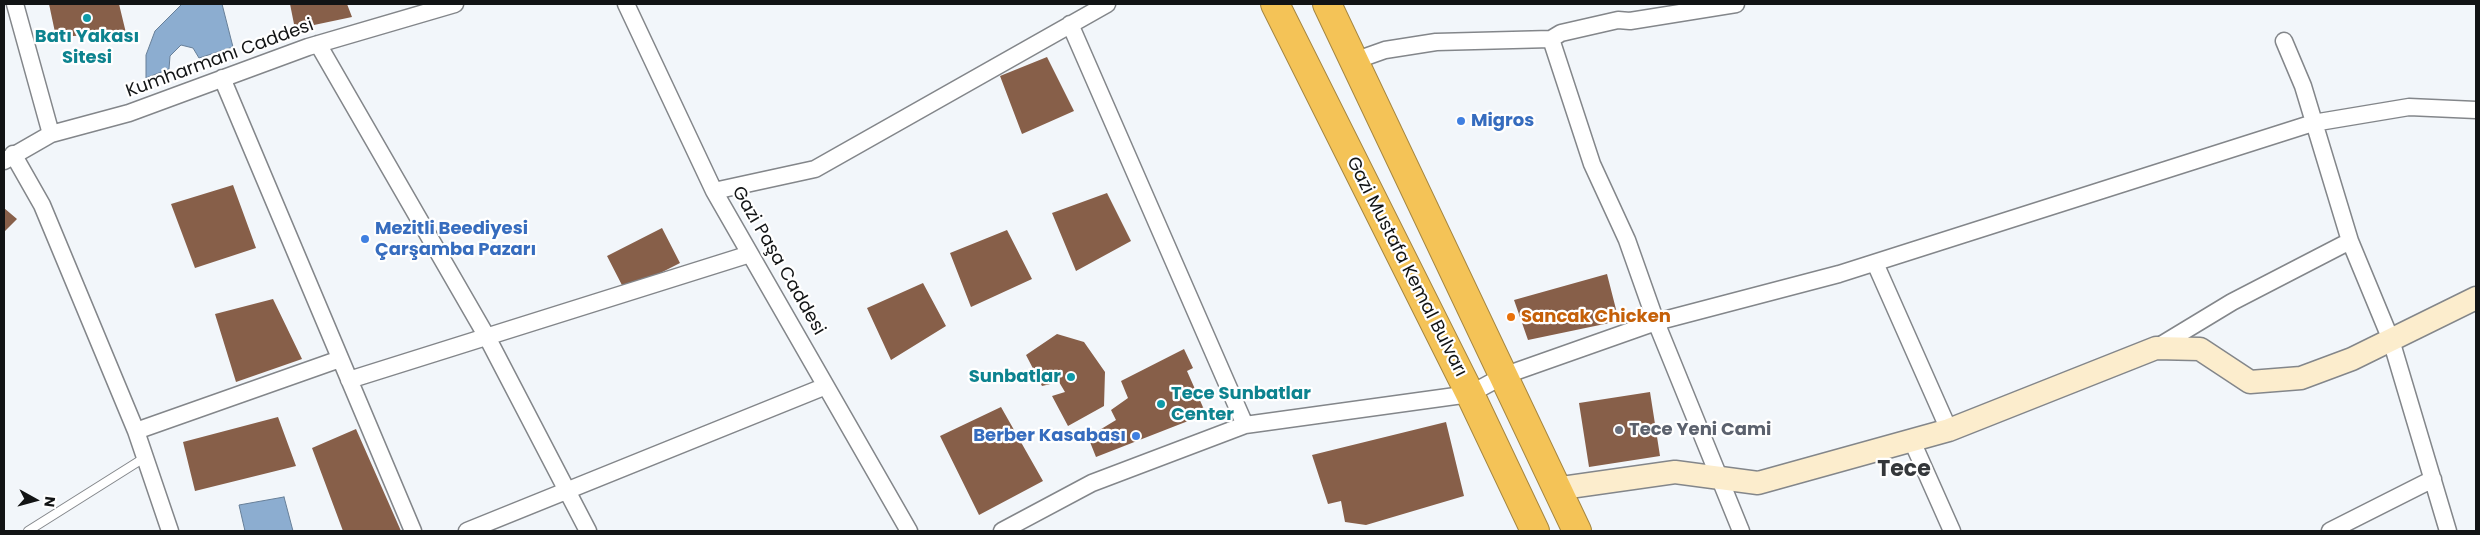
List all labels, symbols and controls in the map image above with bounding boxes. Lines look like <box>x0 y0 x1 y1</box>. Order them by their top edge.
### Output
marker: Batı Yakası Sitesi <box>81 12 93 24</box>
street label: Kumharmanı Caddesi <box>123 15 317 103</box>
place label: Batı Yakası Sitesi <box>35 26 139 68</box>
place label: Migros <box>1471 110 1534 132</box>
marker: Migros <box>1455 115 1467 127</box>
street label: Gazi Mustafa Kemal Bulvarı <box>1341 153 1471 381</box>
street label: Gazi Paşa Caddesi <box>727 183 829 339</box>
place label: Mezitli Beediyesi Çarşamba Pazarı <box>375 218 536 260</box>
marker: Mezitli Beediyesi Çarşamba Pazarı <box>359 233 371 245</box>
place label: Sancak Chicken <box>1521 306 1671 328</box>
marker: Sancak Chicken <box>1505 311 1517 323</box>
place label: Sunbatlar <box>969 366 1061 388</box>
marker: Sunbatlar <box>1065 371 1077 383</box>
place label: Tece Sunbatlar Center <box>1171 383 1311 426</box>
marker: Tece Sunbatlar Center <box>1155 398 1167 410</box>
place label: Tece Yeni Cami <box>1629 419 1771 441</box>
marker: Tece Yeni Cami <box>1613 424 1625 436</box>
place label: Berber Kasabası <box>973 425 1126 447</box>
marker: Berber Kasabası <box>1130 430 1142 442</box>
district label: Tece <box>1877 457 1931 483</box>
north arrow <box>10 475 60 525</box>
text: N <box>39 495 60 508</box>

